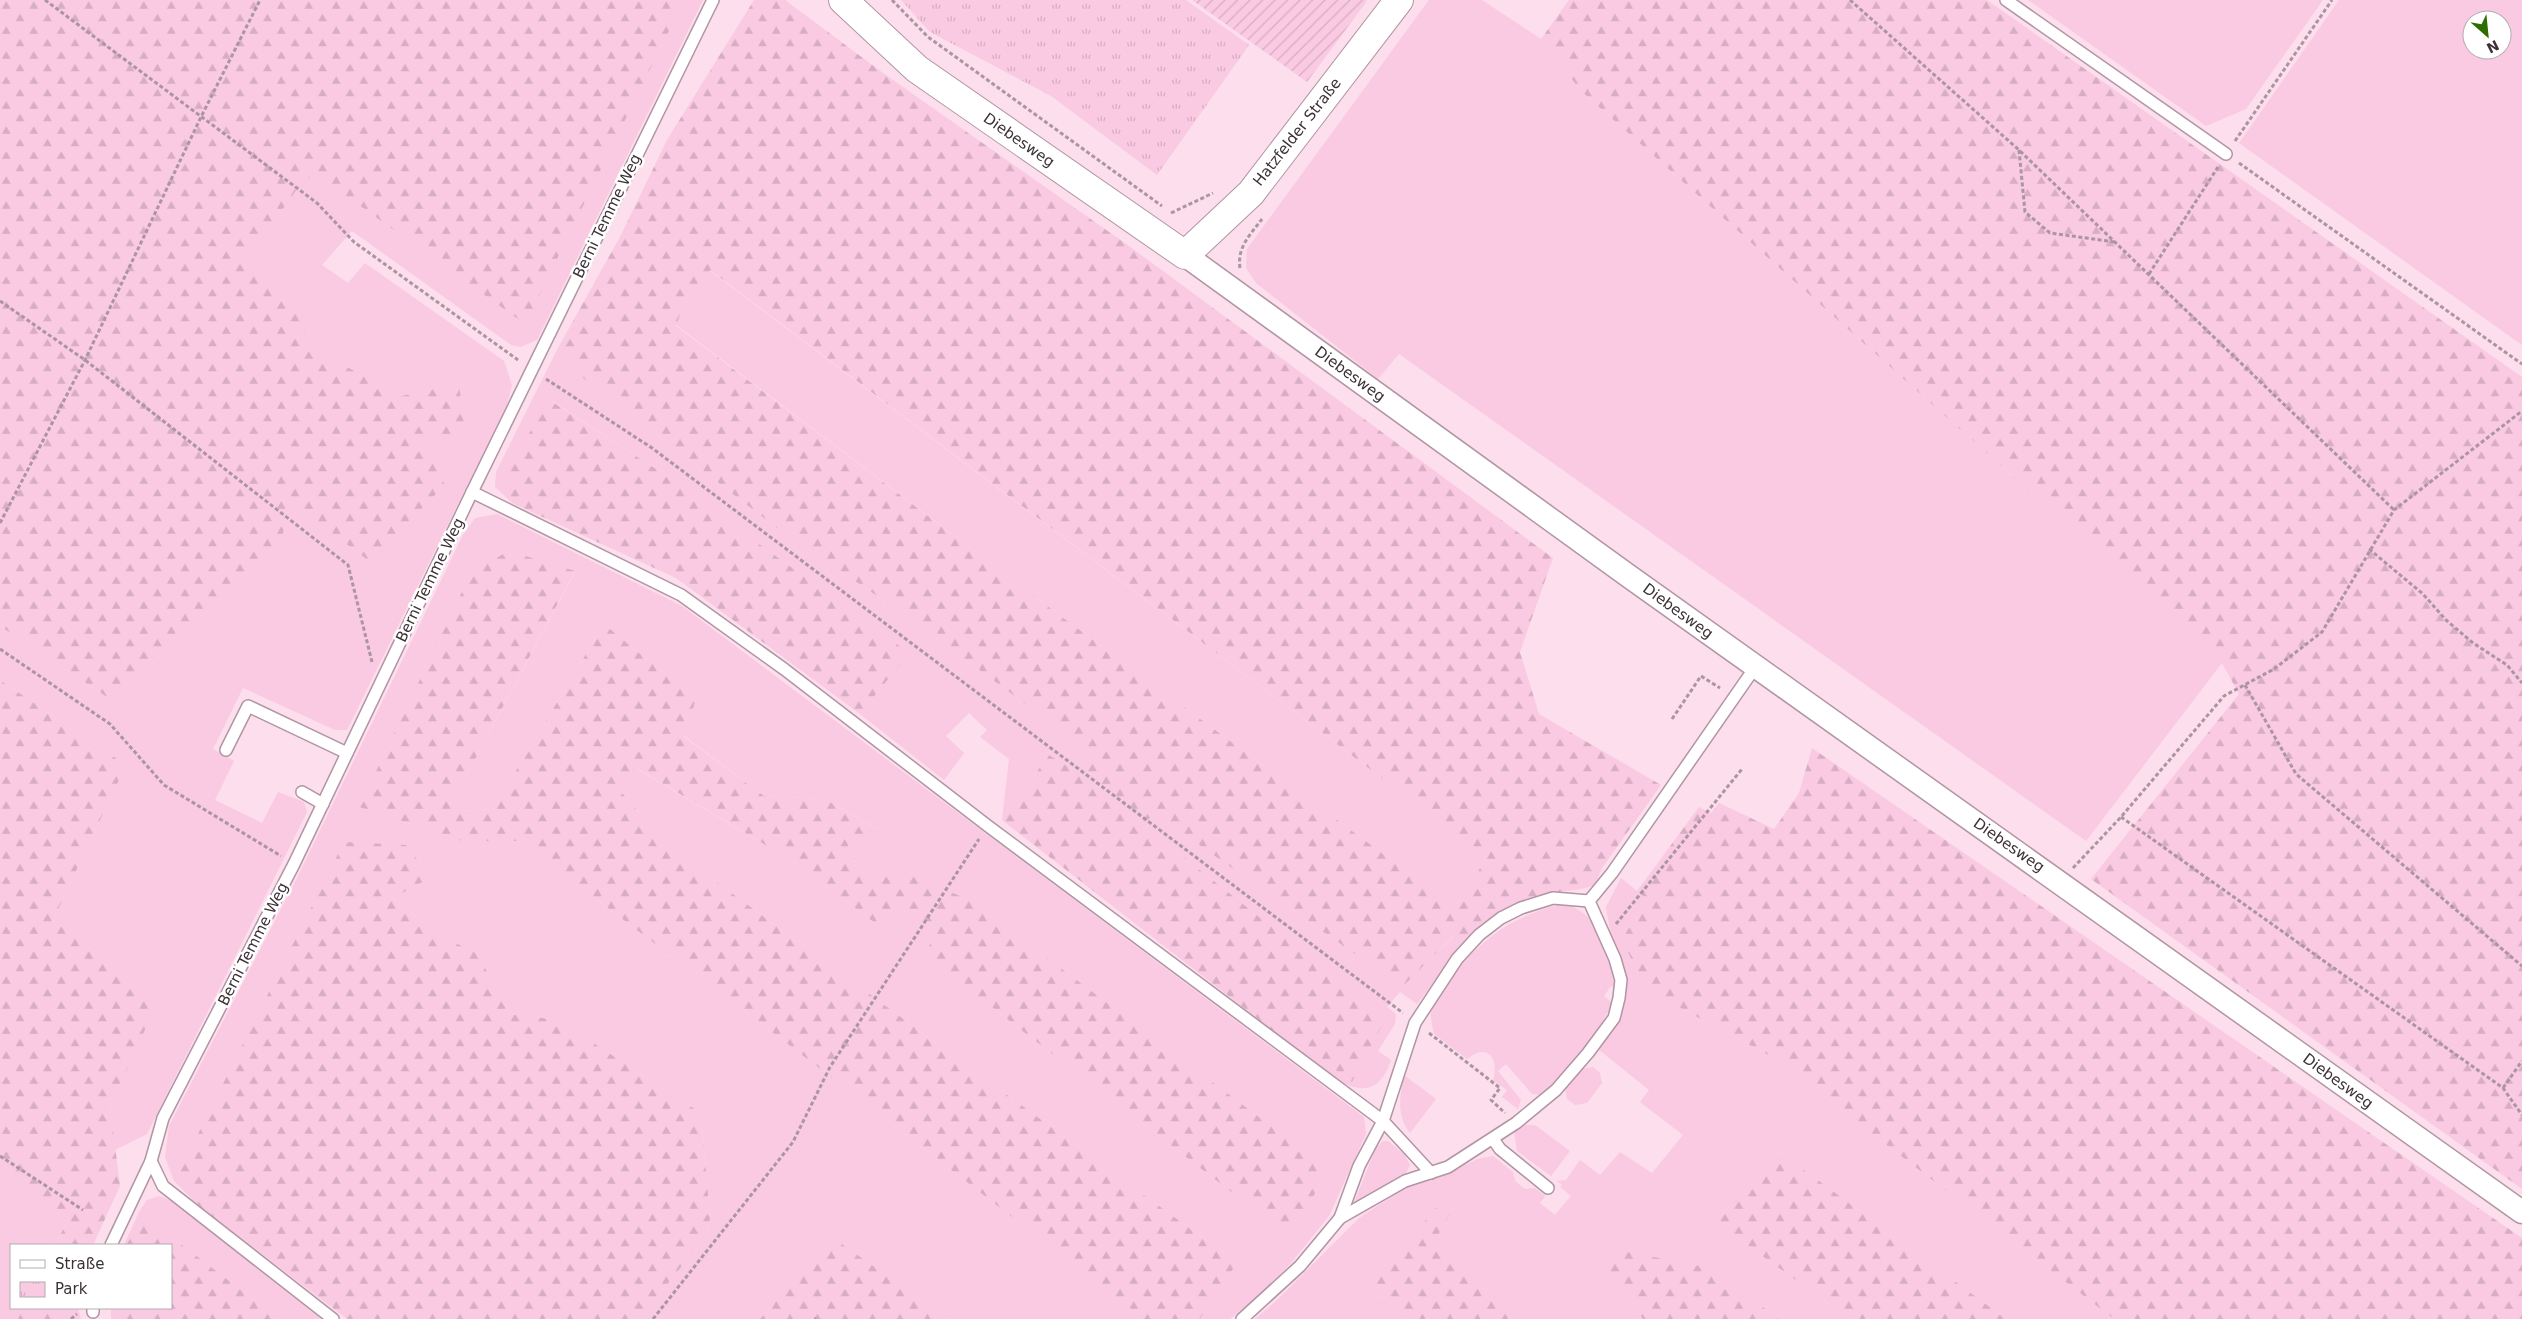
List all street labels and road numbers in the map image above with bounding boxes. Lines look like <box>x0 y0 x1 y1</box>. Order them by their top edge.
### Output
street label: Hatzfelder Straße <box>1249 74 1345 190</box>
street label: Diebesweg <box>980 109 1058 171</box>
street label: Berni Temme Weg <box>569 151 645 281</box>
street label: Diebesweg <box>1311 342 1389 406</box>
street label: Berni Temme Weg <box>392 515 468 645</box>
street label: Diebesweg <box>1639 579 1717 643</box>
street label: Diebesweg <box>1970 814 2048 876</box>
street label: Berni Temme Weg <box>214 879 292 1009</box>
street label: Diebesweg <box>2299 1049 2377 1113</box>

